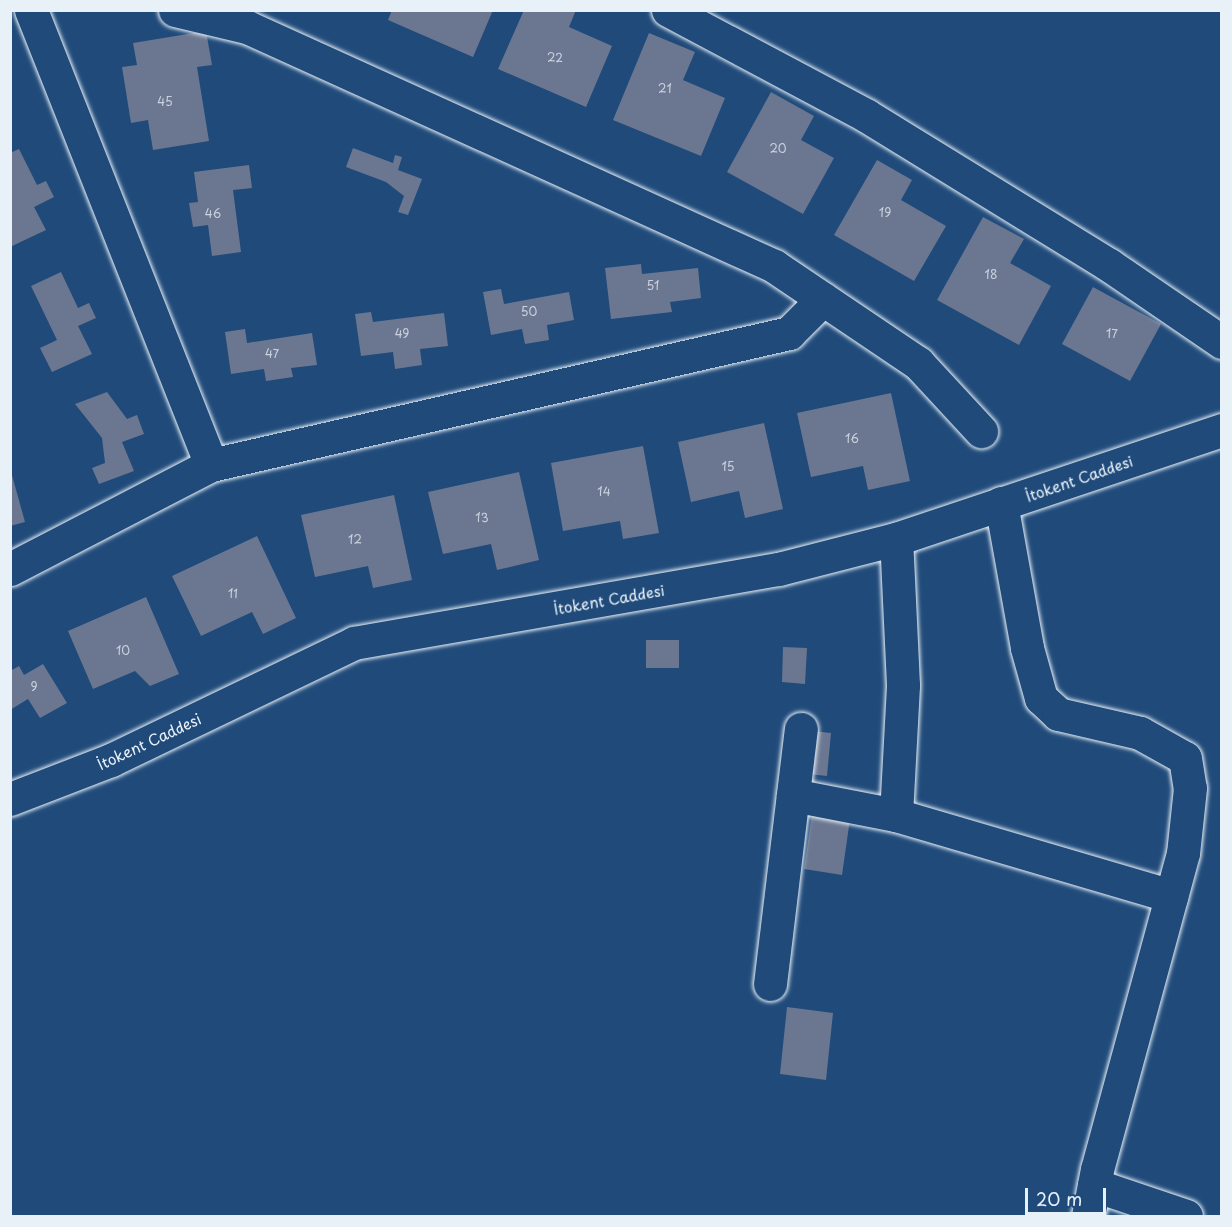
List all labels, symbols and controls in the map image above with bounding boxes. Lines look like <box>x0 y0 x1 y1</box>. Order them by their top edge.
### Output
house number: 22 <box>547 51 563 65</box>
house number: 21 <box>658 82 672 96</box>
house number: 45 <box>157 95 173 109</box>
house number: 20 <box>769 142 787 156</box>
house number: 19 <box>879 206 891 220</box>
house number: 46 <box>205 207 221 221</box>
house number: 18 <box>985 268 997 282</box>
house number: 51 <box>647 279 659 293</box>
house number: 50 <box>521 305 537 319</box>
house number: 49 <box>395 327 409 341</box>
house number: 17 <box>1106 327 1118 341</box>
house number: 47 <box>265 347 279 361</box>
house number: 16 <box>845 432 859 446</box>
street label: İtokent Caddesi <box>1023 451 1135 505</box>
house number: 15 <box>721 460 735 474</box>
house number: 14 <box>597 485 611 499</box>
house number: 13 <box>475 511 489 525</box>
house number: 12 <box>348 533 362 547</box>
street label: İtokent Caddesi <box>552 580 666 618</box>
house number: 11 <box>228 587 238 601</box>
house number: 10 <box>116 644 130 658</box>
house number: 9 <box>30 680 38 694</box>
street label: İtokent Caddesi <box>95 709 203 773</box>
scale bar <box>1028 1176 1109 1214</box>
text: 20 m <box>1036 1185 1082 1212</box>

